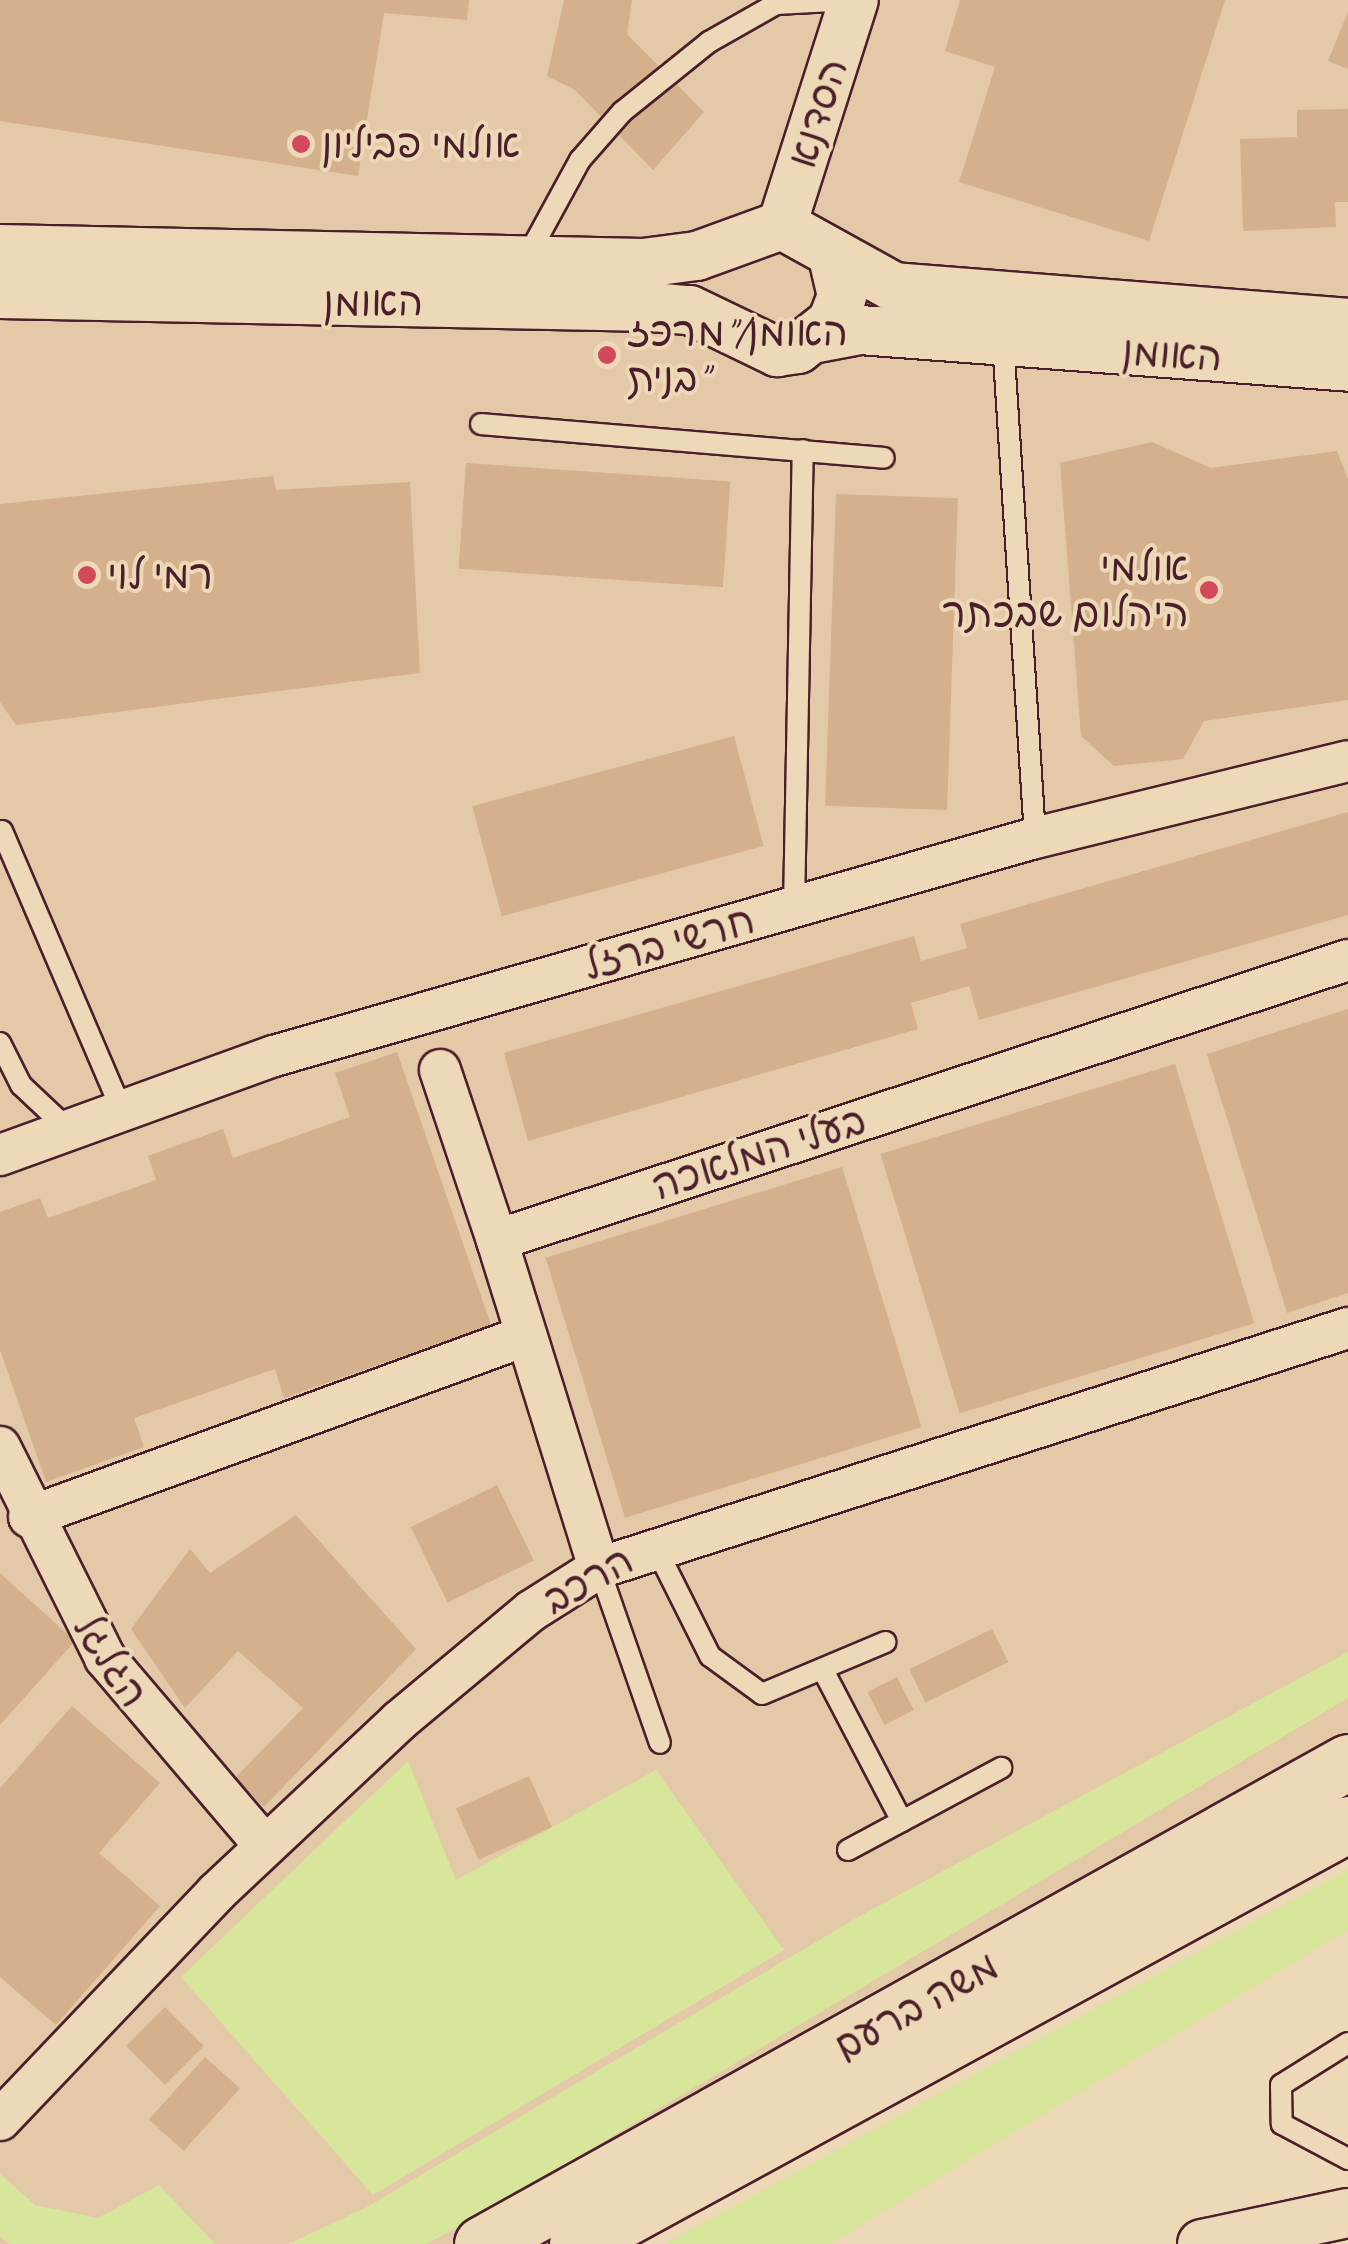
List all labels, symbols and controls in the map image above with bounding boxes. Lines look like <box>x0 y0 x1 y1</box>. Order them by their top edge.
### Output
street label: הסדנא <box>778 52 858 174</box>
place label: אולמי פביליון <box>321 120 520 168</box>
marker: אולמי פביליון <box>290 133 312 155</box>
street label: האומן <box>323 278 423 326</box>
place label: האומן/"מרכז בנית" <box>627 308 848 402</box>
street label: האומן <box>1120 327 1224 381</box>
marker: האומן/"מרכז בנית" <box>596 344 618 366</box>
place label: אולמי היהלום שבכתר <box>942 543 1189 637</box>
place label: רמי לוי <box>107 551 213 599</box>
marker: רמי לוי <box>76 564 98 586</box>
marker: אולמי היהלום שבכתר <box>1198 579 1220 601</box>
street label: חרשי ברזל <box>578 896 760 990</box>
street label: בעלי המלאכה <box>646 1096 872 1210</box>
street label: הרכב <box>535 1536 641 1624</box>
street label: הגלגל <box>63 1606 159 1716</box>
street label: משה ברעם <box>826 1941 1006 2071</box>

